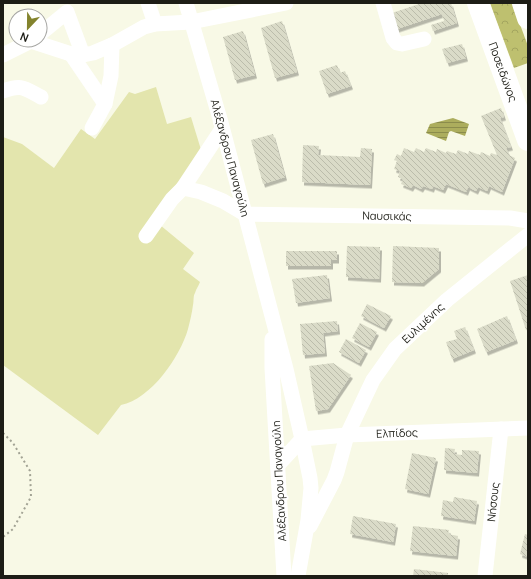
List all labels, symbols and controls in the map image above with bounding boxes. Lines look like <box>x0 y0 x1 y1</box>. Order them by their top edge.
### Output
north arrow <box>8 8 48 48</box>
text: N <box>18 29 31 46</box>
street label: Ποσειδώνος <box>486 40 521 104</box>
street label: Αλέξανδρου Παναγούλη <box>208 97 253 218</box>
street label: Ναυσικάς <box>362 208 412 223</box>
street label: Ευλιμένης <box>398 299 447 346</box>
street label: Αλέξανδρου Παναγούλη <box>268 420 289 542</box>
street label: Ελπίδος <box>376 424 418 441</box>
street label: Νήσους <box>483 481 502 522</box>

